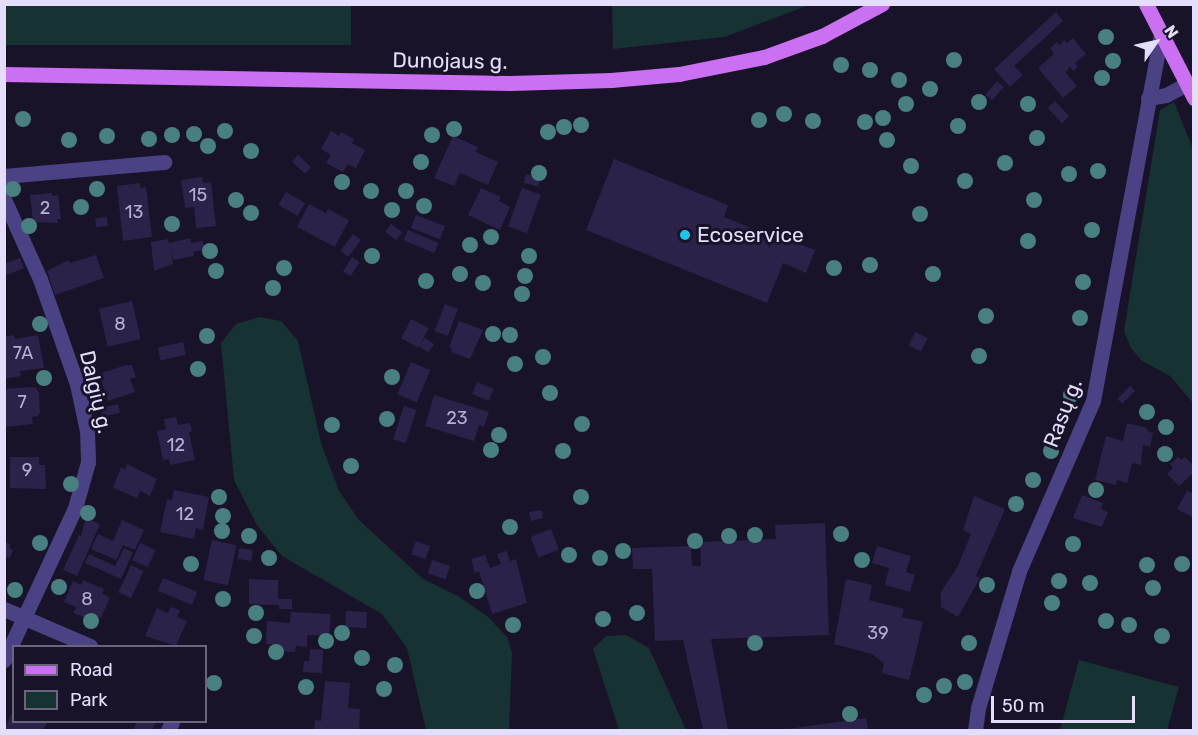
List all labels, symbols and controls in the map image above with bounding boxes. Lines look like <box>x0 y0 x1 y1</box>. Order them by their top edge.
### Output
north arrow <box>1126 12 1186 72</box>
text: N <box>1160 22 1182 42</box>
street label: Dunojaus g. <box>392 47 508 75</box>
house number: 15 <box>189 184 207 206</box>
house number: 2 <box>40 197 50 219</box>
house number: 13 <box>125 201 143 223</box>
place label: Ecoservice <box>697 222 804 248</box>
marker: Ecoservice <box>678 228 692 242</box>
house number: 8 <box>114 313 126 335</box>
house number: 7A <box>13 342 33 364</box>
street label: Dalgių g. <box>74 348 118 436</box>
street label: Rasų g. <box>1038 375 1088 451</box>
house number: 7 <box>17 391 27 413</box>
house number: 23 <box>446 407 468 429</box>
house number: 12 <box>167 434 185 456</box>
house number: 9 <box>22 459 32 481</box>
house number: 12 <box>176 503 194 525</box>
house number: 8 <box>81 588 93 610</box>
house number: 39 <box>867 622 889 644</box>
legend <box>12 645 207 723</box>
text: Road <box>70 659 113 681</box>
scale bar <box>994 684 1138 722</box>
text: Park <box>70 689 107 711</box>
text: 50 m <box>1002 695 1045 717</box>

